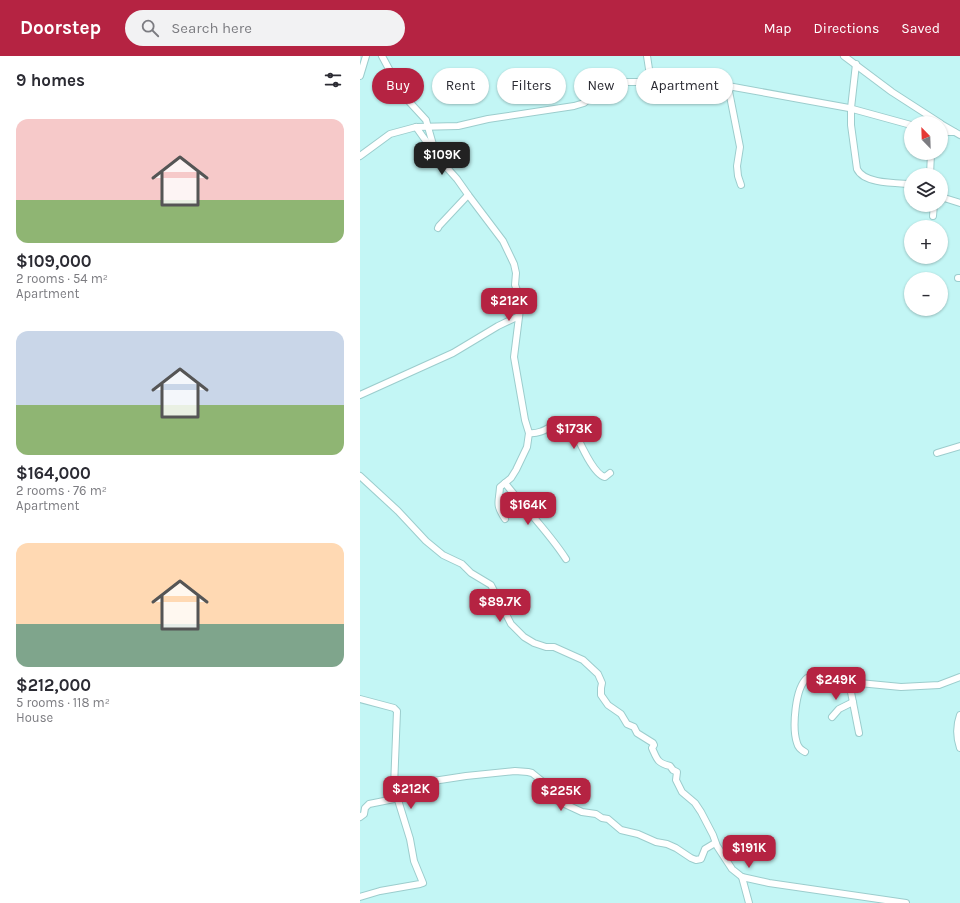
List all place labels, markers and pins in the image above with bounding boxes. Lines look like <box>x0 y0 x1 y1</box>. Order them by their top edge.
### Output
pin: $109K <box>414 142 470 176</box>
pin: $212K <box>481 288 537 322</box>
pin: $173K <box>546 416 602 450</box>
pin: $164K <box>500 492 556 526</box>
pin: $89.7K <box>467 589 533 623</box>
pin: $249K <box>808 667 864 701</box>
pin: $212K <box>383 776 439 810</box>
pin: $225K <box>533 778 589 812</box>
pin: $191K <box>721 835 777 869</box>

